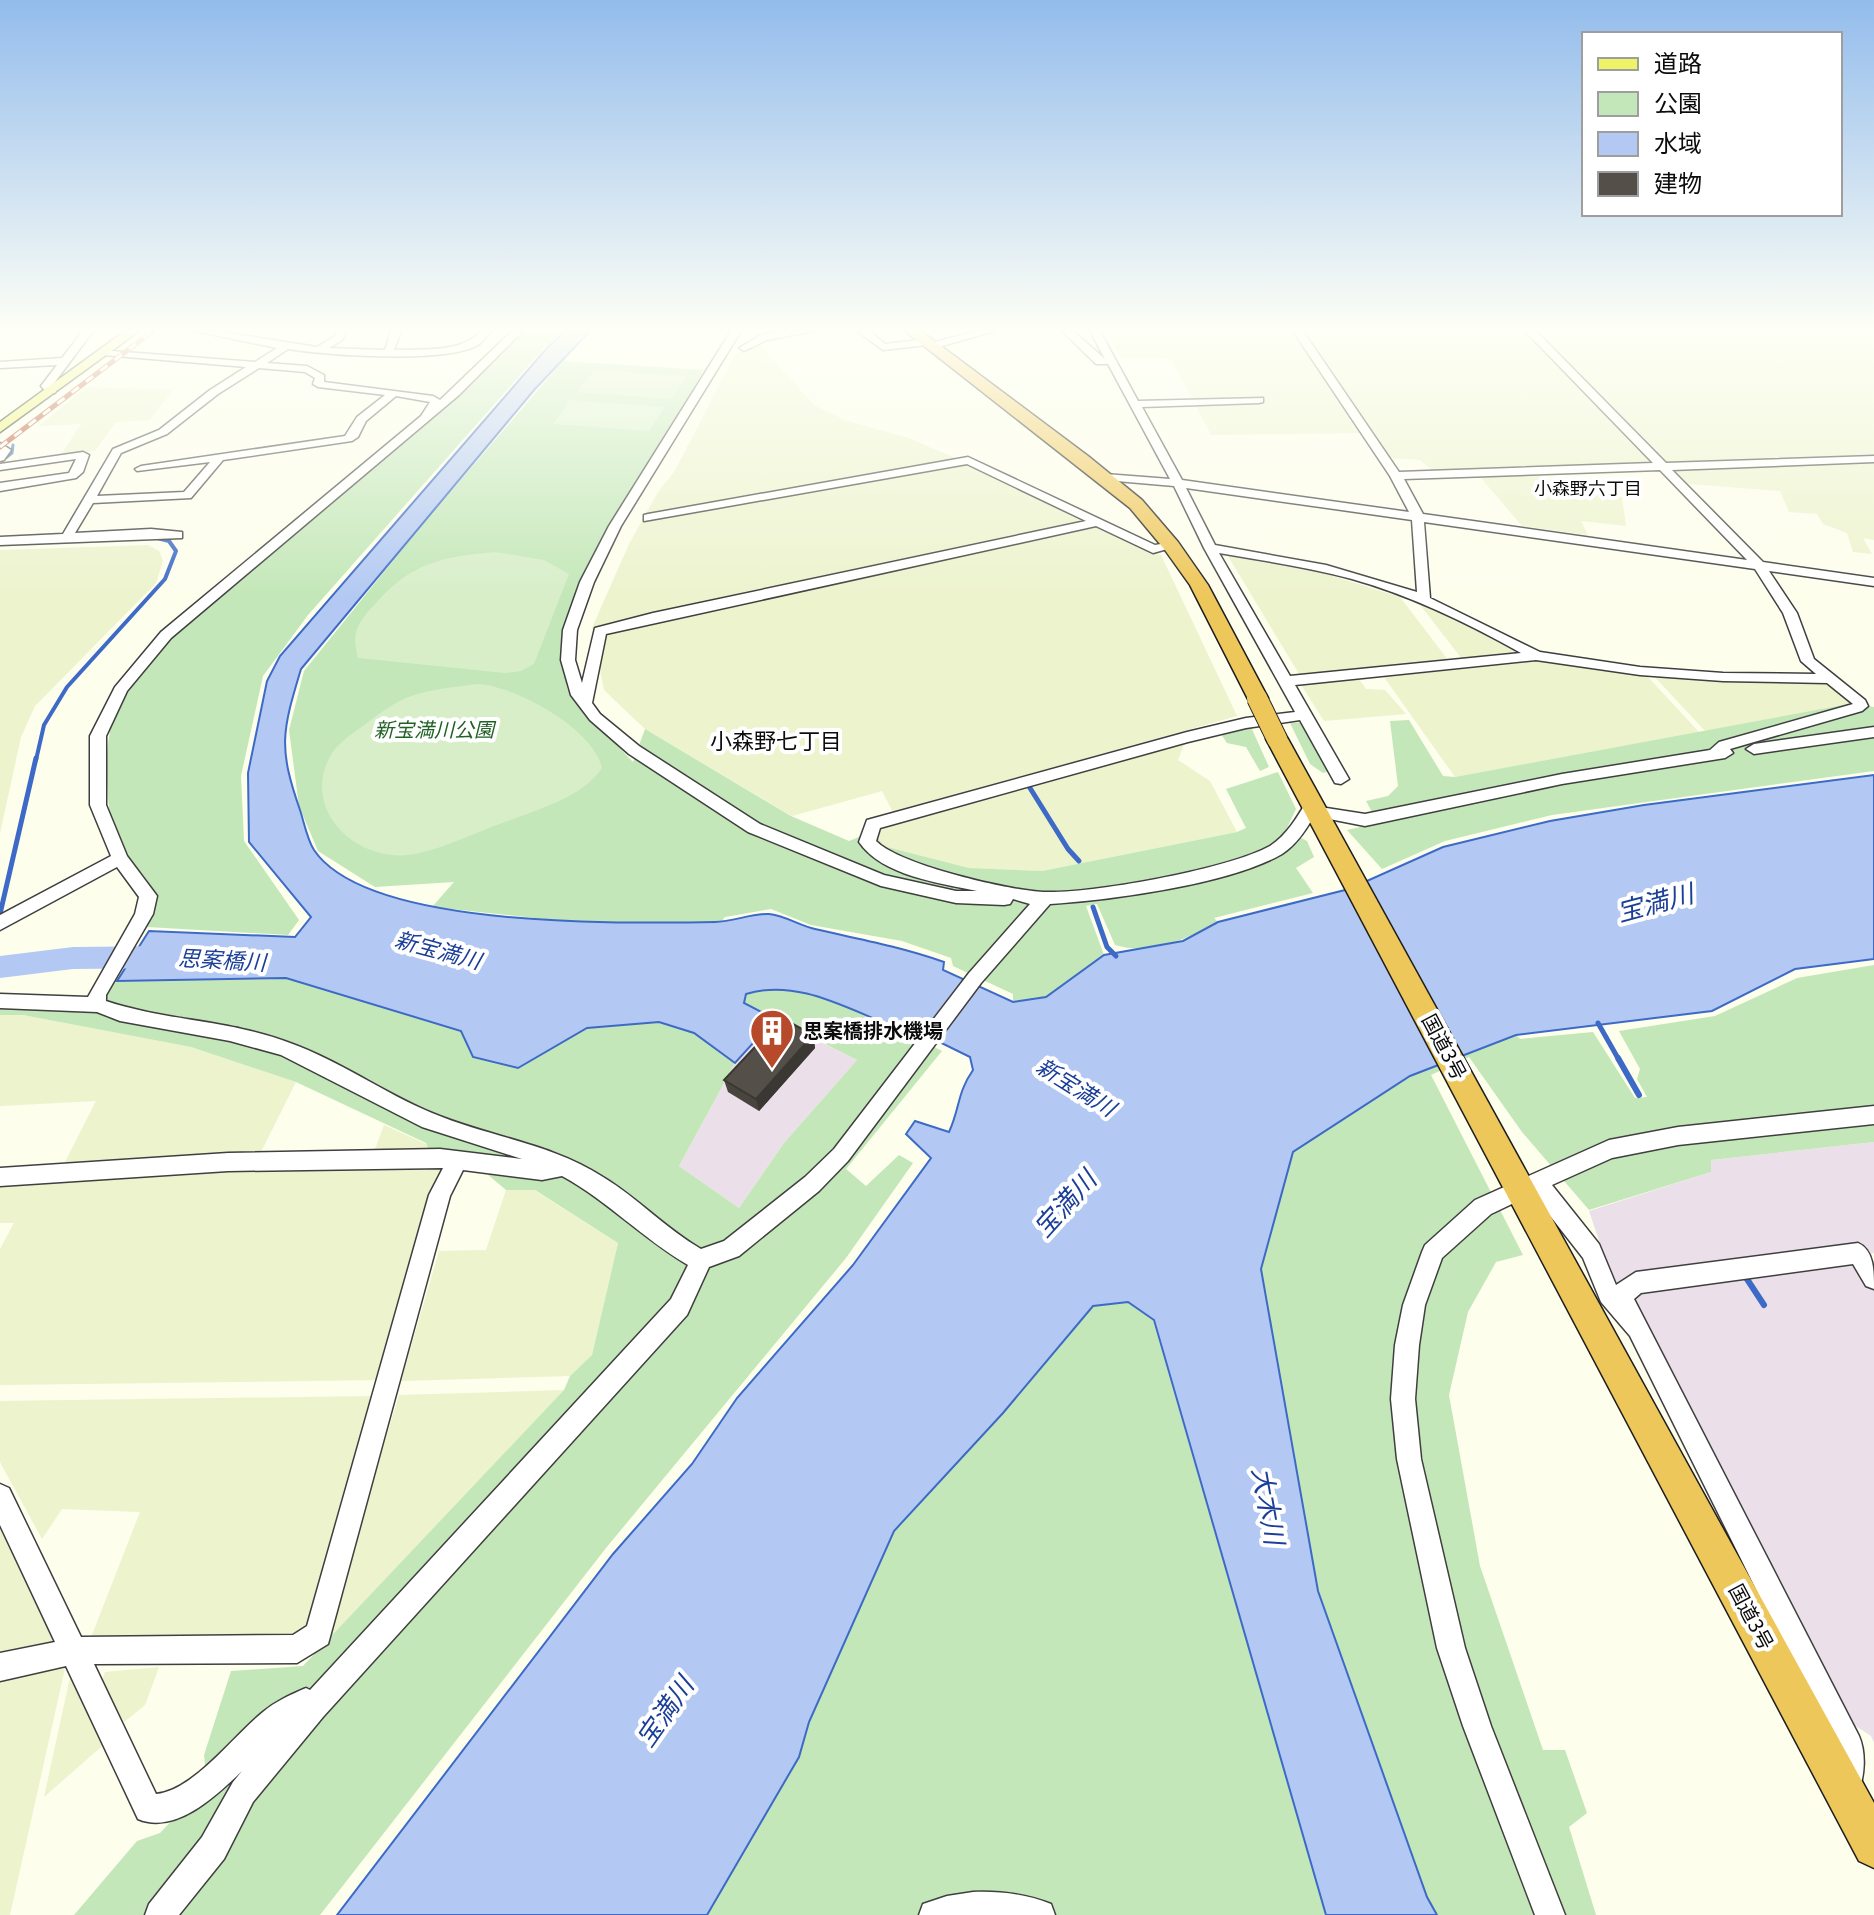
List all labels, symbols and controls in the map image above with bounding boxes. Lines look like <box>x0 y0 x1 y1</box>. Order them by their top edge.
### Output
legend <box>1582 32 1842 216</box>
text: 道路 <box>1654 44 1702 79</box>
text: 公園 <box>1654 84 1702 119</box>
text: 水域 <box>1654 124 1702 159</box>
text: 建物 <box>1654 164 1702 199</box>
district label: 小森野六丁目 <box>1534 474 1642 500</box>
park label: 新宝満川公園 <box>374 714 497 743</box>
district label: 小森野七丁目 <box>710 723 842 755</box>
water label: 宝満川 <box>1612 872 1700 929</box>
water label: 新宝満川 <box>392 921 487 975</box>
water label: 思案橋川 <box>177 940 269 976</box>
building icon: 思案橋排水機場 <box>748 1007 796 1070</box>
street label: 国道3号 <box>1416 1008 1475 1084</box>
place label: 思案橋排水機場 <box>803 1015 943 1044</box>
water label: 新宝満川 <box>1031 1048 1125 1123</box>
water label: 宝満川 <box>1023 1159 1105 1244</box>
water label: 大木川 <box>1245 1464 1296 1550</box>
street label: 国道3号 <box>1723 1578 1782 1654</box>
water label: 宝満川 <box>625 1666 702 1753</box>

